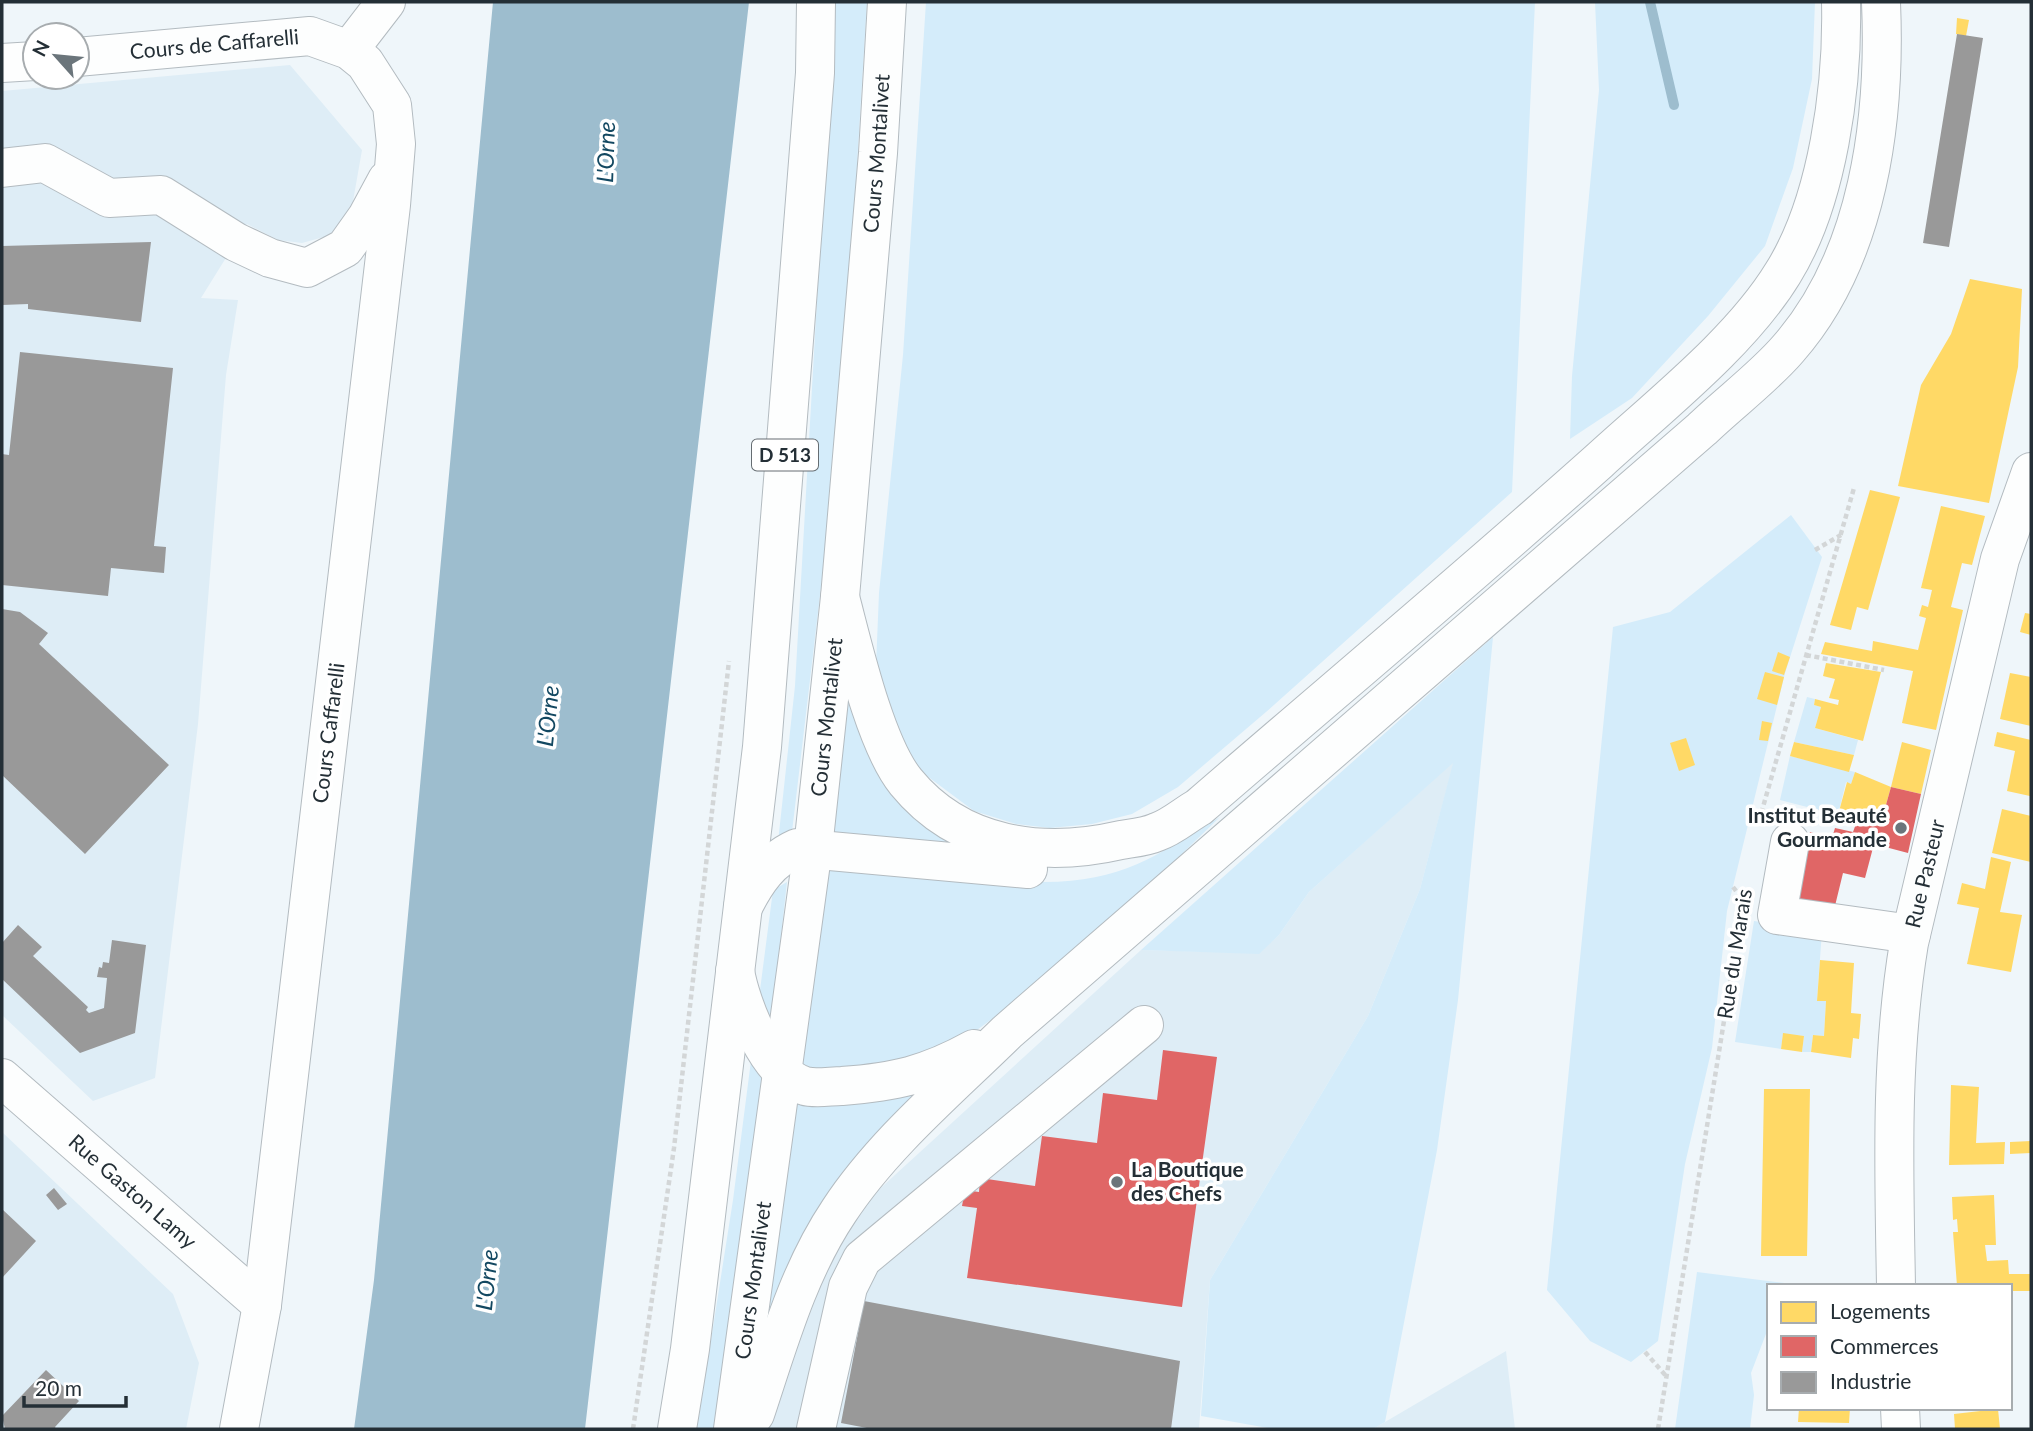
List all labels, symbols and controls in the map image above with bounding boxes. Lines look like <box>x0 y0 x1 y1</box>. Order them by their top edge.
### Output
north arrow <box>21 21 91 91</box>
street label: Cours de Caffarelli <box>129 23 300 63</box>
text: N <box>27 36 54 60</box>
street label: Cours Montalivet <box>857 73 894 234</box>
water label: L'Orne <box>590 121 620 183</box>
road number: D 513 <box>752 440 818 470</box>
street label: Cours Montalivet <box>805 636 847 798</box>
street label: Cours Caffarelli <box>306 661 349 805</box>
water label: L'Orne <box>530 684 564 748</box>
place label: Institut Beauté Gourmande <box>1747 802 1887 851</box>
street label: Rue Pasteur <box>1899 816 1949 930</box>
marker: Institut Beauté Gourmande <box>1893 820 1909 836</box>
street label: Rue du Marais <box>1711 887 1756 1021</box>
street label: Rue Gaston Lamy <box>64 1128 202 1253</box>
place label: La Boutique des Chefs <box>1131 1156 1244 1205</box>
marker: La Boutique des Chefs <box>1109 1174 1125 1190</box>
street label: Cours Montalivet <box>729 1199 775 1361</box>
water label: L'Orne <box>469 1248 503 1312</box>
legend <box>1767 1284 2012 1410</box>
text: Logements <box>1830 1298 1930 1323</box>
text: Commerces <box>1830 1333 1939 1358</box>
scale bar <box>24 1364 126 1408</box>
text: Industrie <box>1830 1368 1911 1393</box>
text: 20 m <box>35 1375 82 1400</box>

